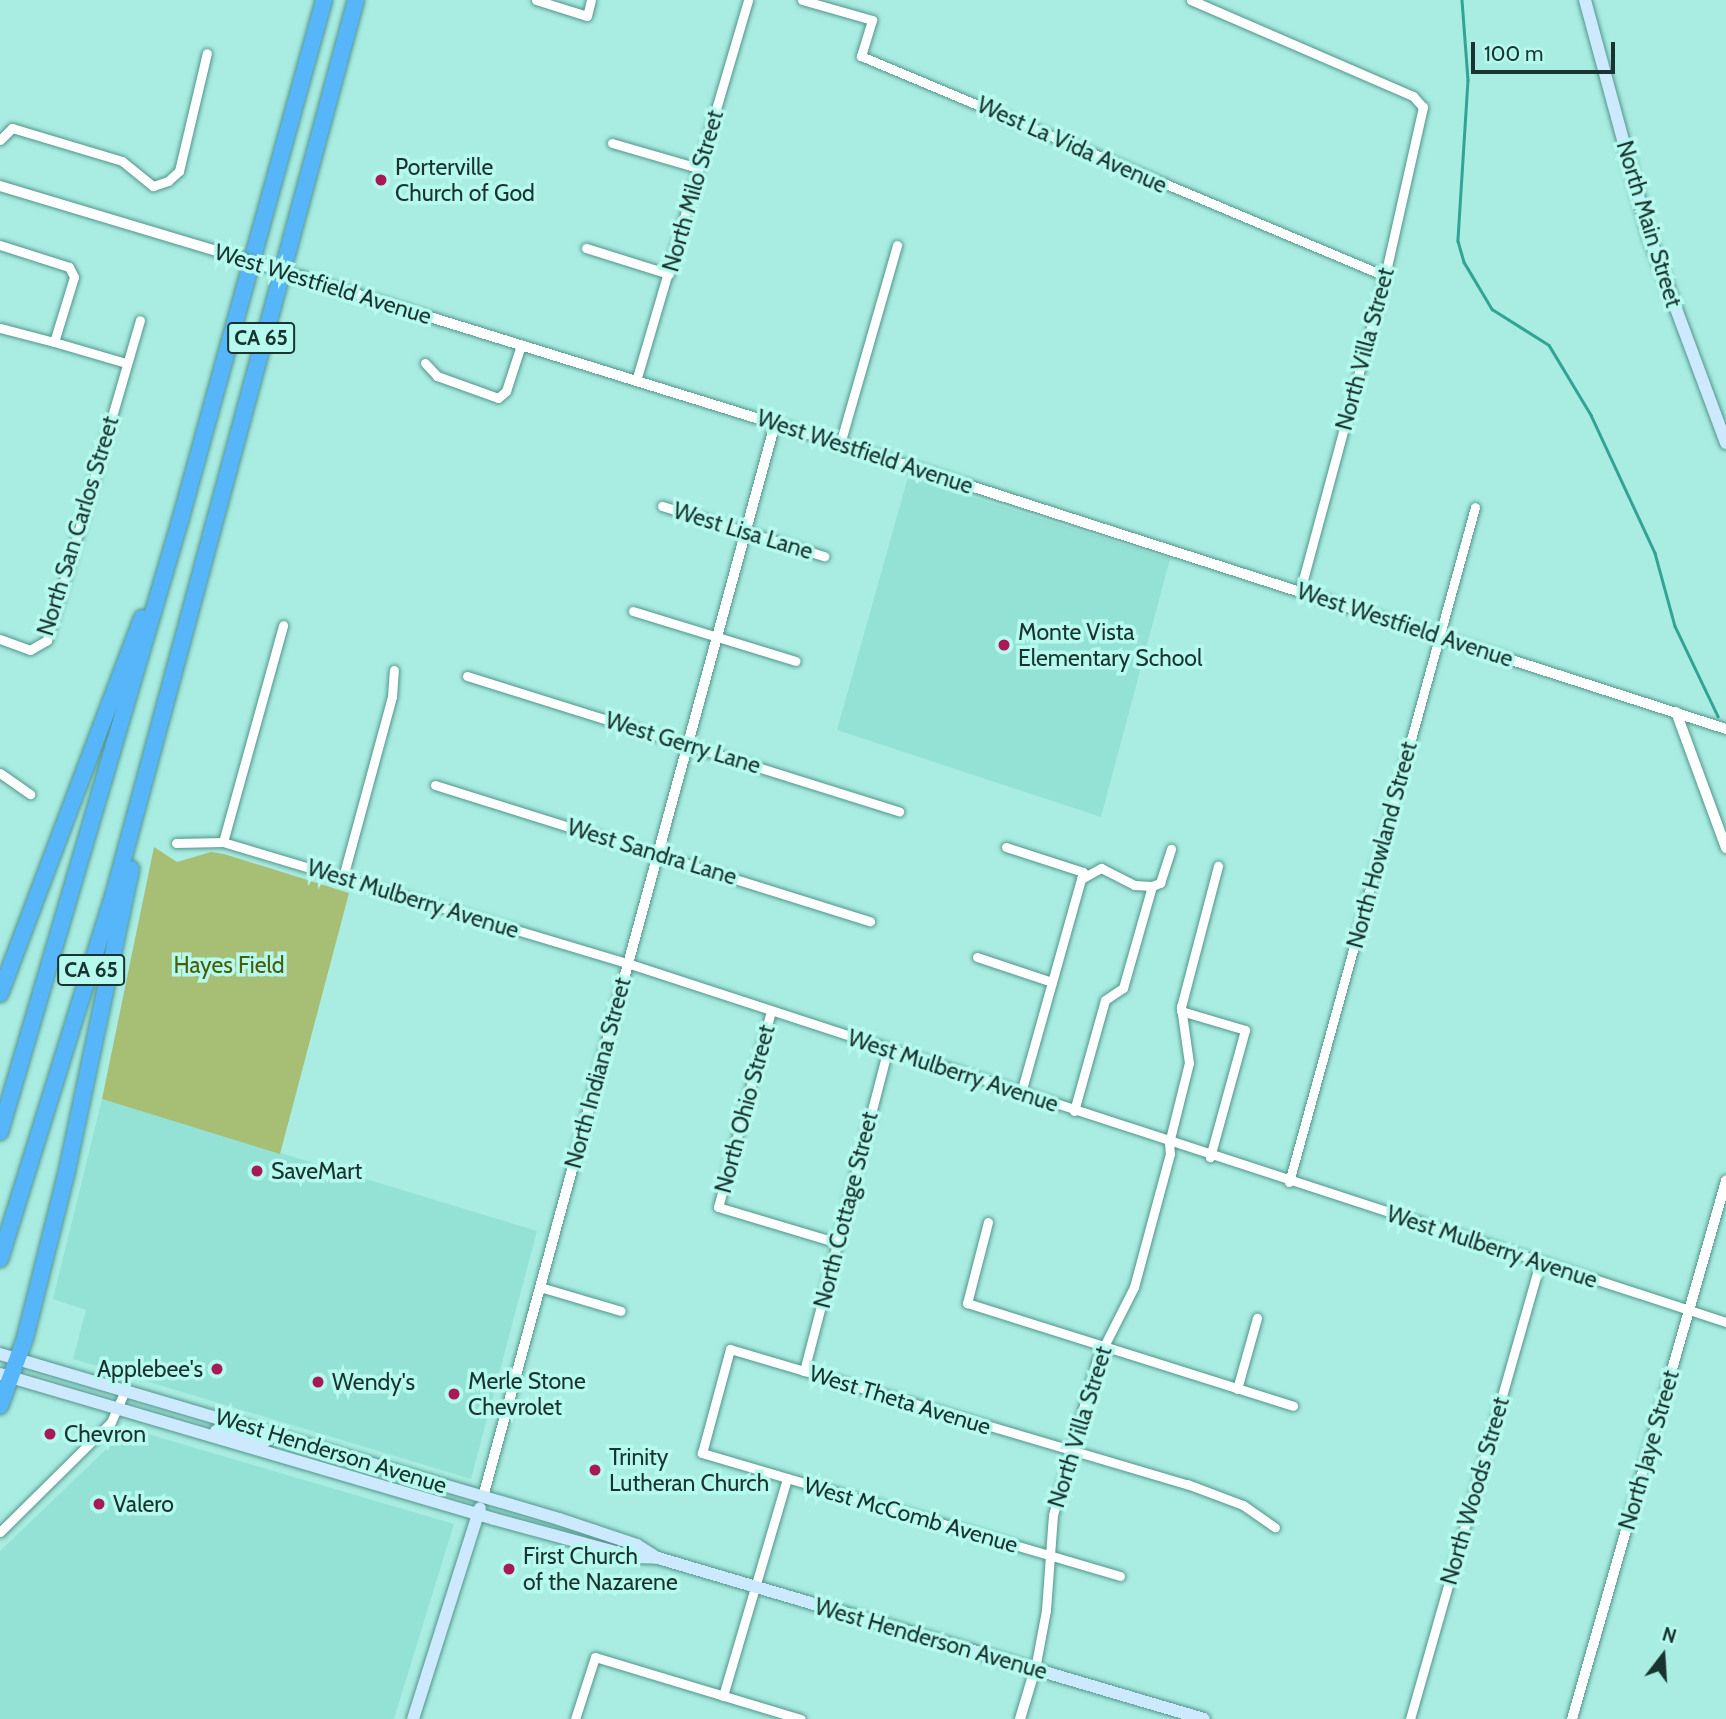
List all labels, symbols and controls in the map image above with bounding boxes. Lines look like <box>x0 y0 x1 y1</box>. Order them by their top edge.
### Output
scale bar <box>1474 28 1618 72</box>
text: 100 m <box>1484 41 1543 66</box>
street label: West La Vida Avenue <box>973 91 1171 199</box>
street label: North Milo Street <box>657 107 729 275</box>
street label: North Main Street <box>1611 137 1687 311</box>
place label: Porterville Church of God <box>395 153 535 207</box>
marker: Porterville Church of God <box>373 172 389 188</box>
street label: West Westfield Avenue <box>211 238 435 330</box>
street label: North Villa Street <box>1330 265 1400 433</box>
road number: CA 65 <box>226 320 296 356</box>
street label: West Westfield Avenue <box>754 404 976 500</box>
street label: North San Carlos Street <box>31 413 125 639</box>
street label: West Lisa Lane <box>670 497 816 565</box>
street label: West Westfield Avenue <box>1294 577 1516 673</box>
place label: Monte Vista Elementary School <box>1018 618 1202 672</box>
marker: Monte Vista Elementary School <box>996 637 1012 653</box>
street label: West Gerry Lane <box>602 706 764 780</box>
street label: North Howland Street <box>1341 739 1423 951</box>
street label: West Sandra Lane <box>564 813 740 891</box>
street label: West Mulberry Avenue <box>304 854 522 944</box>
park label: Hayes Field <box>173 951 285 979</box>
road number: CA 65 <box>56 953 126 988</box>
street label: North Indiana Street <box>559 974 637 1172</box>
street label: North Ohio Street <box>709 1022 781 1196</box>
street label: West Mulberry Avenue <box>844 1024 1062 1118</box>
street label: North Cottage Street <box>808 1109 884 1311</box>
place label: SaveMart <box>271 1157 362 1185</box>
marker: SaveMart <box>249 1163 265 1179</box>
street label: West Mulberry Avenue <box>1383 1200 1601 1294</box>
street label: North Villa Street <box>1042 1343 1118 1511</box>
place label: Applebee's <box>97 1355 203 1383</box>
street label: West Theta Avenue <box>806 1359 994 1441</box>
marker: Applebee's <box>209 1361 225 1377</box>
place label: Merle Stone Chevrolet <box>468 1367 586 1421</box>
street label: North Jaye Street <box>1613 1367 1685 1533</box>
place label: Wendy's <box>332 1368 415 1396</box>
marker: Wendy's <box>310 1374 326 1390</box>
marker: Merle Stone Chevrolet <box>446 1386 462 1402</box>
street label: North Woods Street <box>1435 1394 1515 1588</box>
street label: West Henderson Avenue <box>212 1403 450 1499</box>
place label: Chevron <box>64 1420 146 1448</box>
marker: Chevron <box>42 1426 58 1442</box>
place label: Trinity Lutheran Church <box>609 1443 769 1497</box>
marker: Trinity Lutheran Church <box>587 1462 603 1478</box>
street label: West McComb Avenue <box>801 1471 1021 1559</box>
place label: Valero <box>113 1490 174 1518</box>
marker: Valero <box>91 1496 107 1512</box>
place label: First Church of the Nazarene <box>523 1542 678 1596</box>
marker: First Church of the Nazarene <box>501 1561 517 1577</box>
street label: West Henderson Avenue <box>812 1593 1050 1685</box>
north arrow <box>1628 1621 1698 1691</box>
text: N <box>1659 1622 1679 1648</box>

